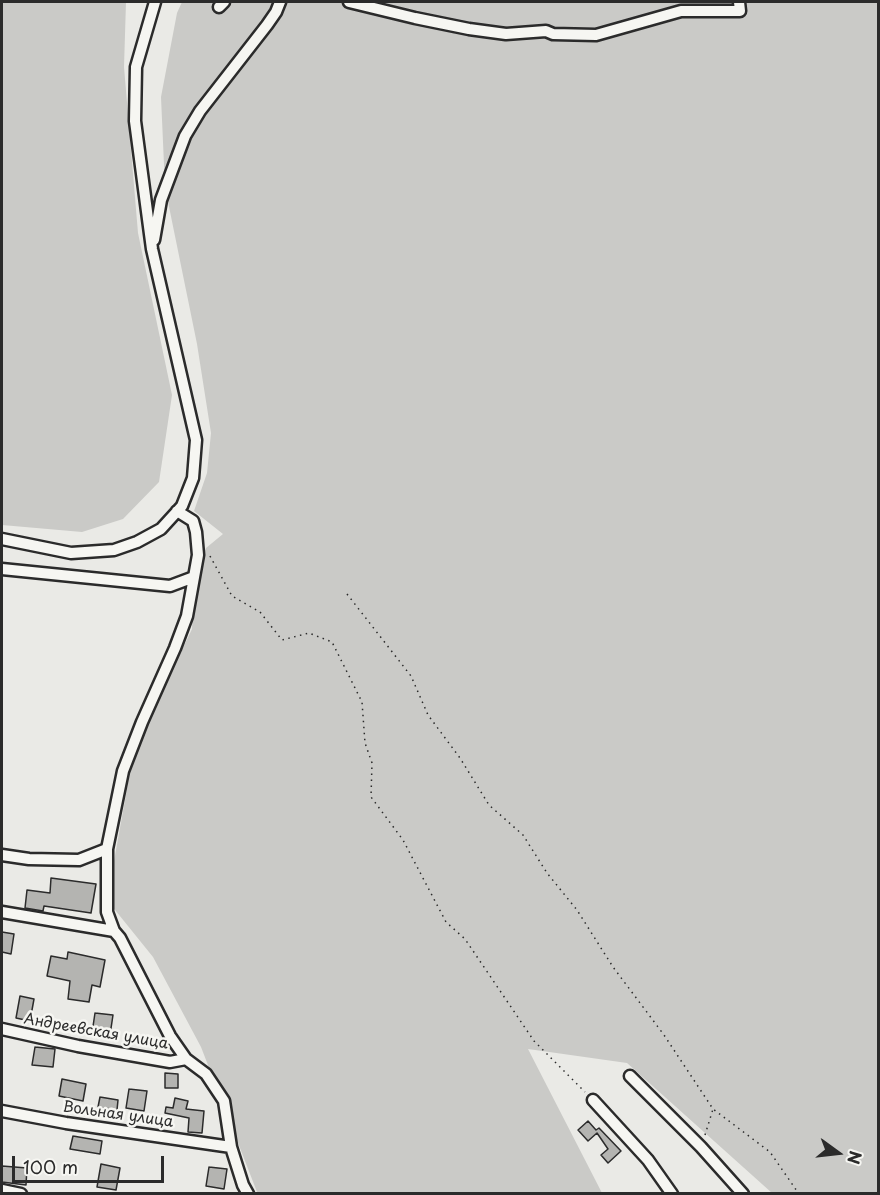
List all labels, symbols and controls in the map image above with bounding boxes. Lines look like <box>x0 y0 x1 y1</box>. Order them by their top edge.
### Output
street label: Андреевская улица <box>22 1010 170 1054</box>
street label: Вольная улица <box>61 1098 175 1132</box>
north arrow <box>808 1123 868 1183</box>
scale bar <box>15 1144 166 1182</box>
text: N <box>842 1148 869 1167</box>
text: 100 m <box>23 1153 78 1180</box>

